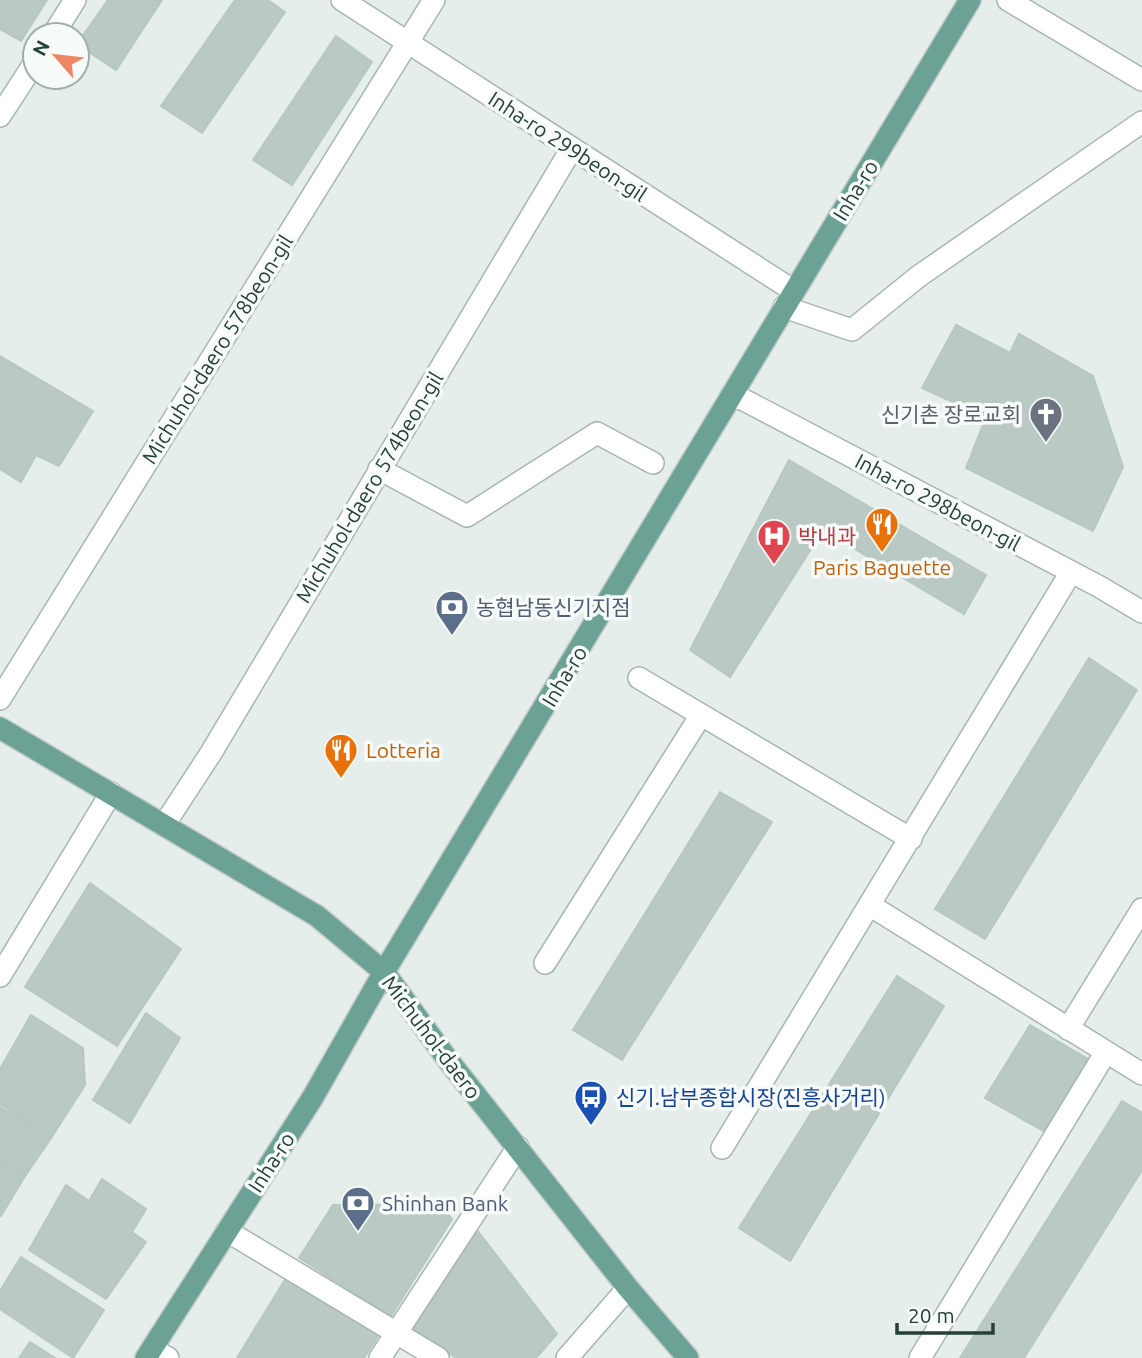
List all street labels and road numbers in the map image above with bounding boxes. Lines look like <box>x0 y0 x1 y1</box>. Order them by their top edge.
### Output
street label: Inha-ro 299beon-gil <box>484 86 652 206</box>
street label: Inha-ro <box>828 155 882 225</box>
street label: Michuhol-daero 578beon-gil <box>137 230 297 468</box>
street label: Michuhol-daero 574beon-gil <box>290 367 448 607</box>
street label: Inha-ro 298beon-gil <box>851 448 1025 556</box>
street label: Inha-ro <box>537 641 591 711</box>
street label: Michuhol-daero <box>378 971 486 1103</box>
street label: Inha-ro <box>243 1128 299 1196</box>

